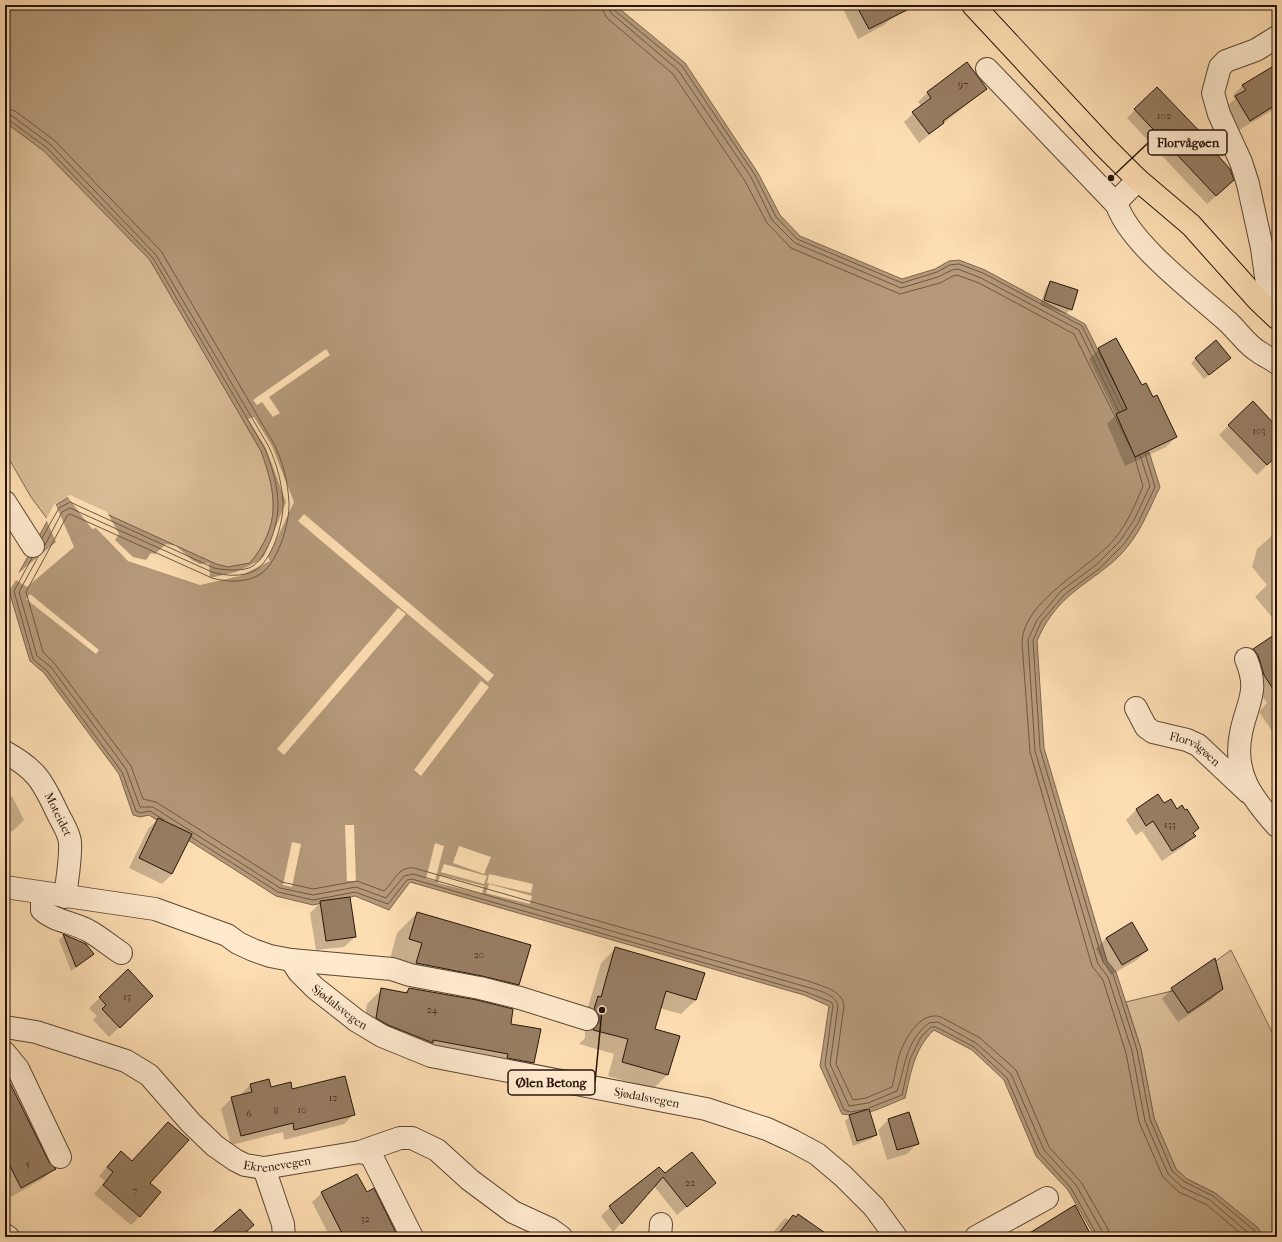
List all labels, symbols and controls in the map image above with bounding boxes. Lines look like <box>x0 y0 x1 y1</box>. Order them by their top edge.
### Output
house number: 97 <box>958 79 968 91</box>
house number: 102 <box>1157 110 1171 122</box>
callout: Florvågøen <box>1148 130 1227 155</box>
text: Florvågøen <box>1156 135 1220 151</box>
house number: 103 <box>1252 425 1266 437</box>
street label: Florvågøen <box>1168 729 1223 769</box>
street label: Moteidet <box>41 790 75 839</box>
house number: 133 <box>1164 819 1176 831</box>
house number: 20 <box>474 949 484 961</box>
street label: Sjødalsvegen <box>309 981 370 1033</box>
house number: 13 <box>123 991 131 1003</box>
house number: 24 <box>426 1004 439 1016</box>
callout: Ølen Betong <box>508 1070 595 1095</box>
text: Ølen Betong <box>515 1075 588 1091</box>
street label: Sjødalsvegen <box>613 1084 681 1111</box>
house number: 12 <box>329 1092 337 1104</box>
house number: 10 <box>297 1104 307 1116</box>
house number: 8 <box>273 1105 279 1117</box>
house number: 6 <box>246 1108 252 1120</box>
street label: Ekrenevegen <box>242 1153 312 1175</box>
house number: 5 <box>26 1159 30 1171</box>
house number: 22 <box>685 1177 695 1189</box>
house number: 7 <box>133 1185 138 1197</box>
house number: 32 <box>360 1213 370 1225</box>

